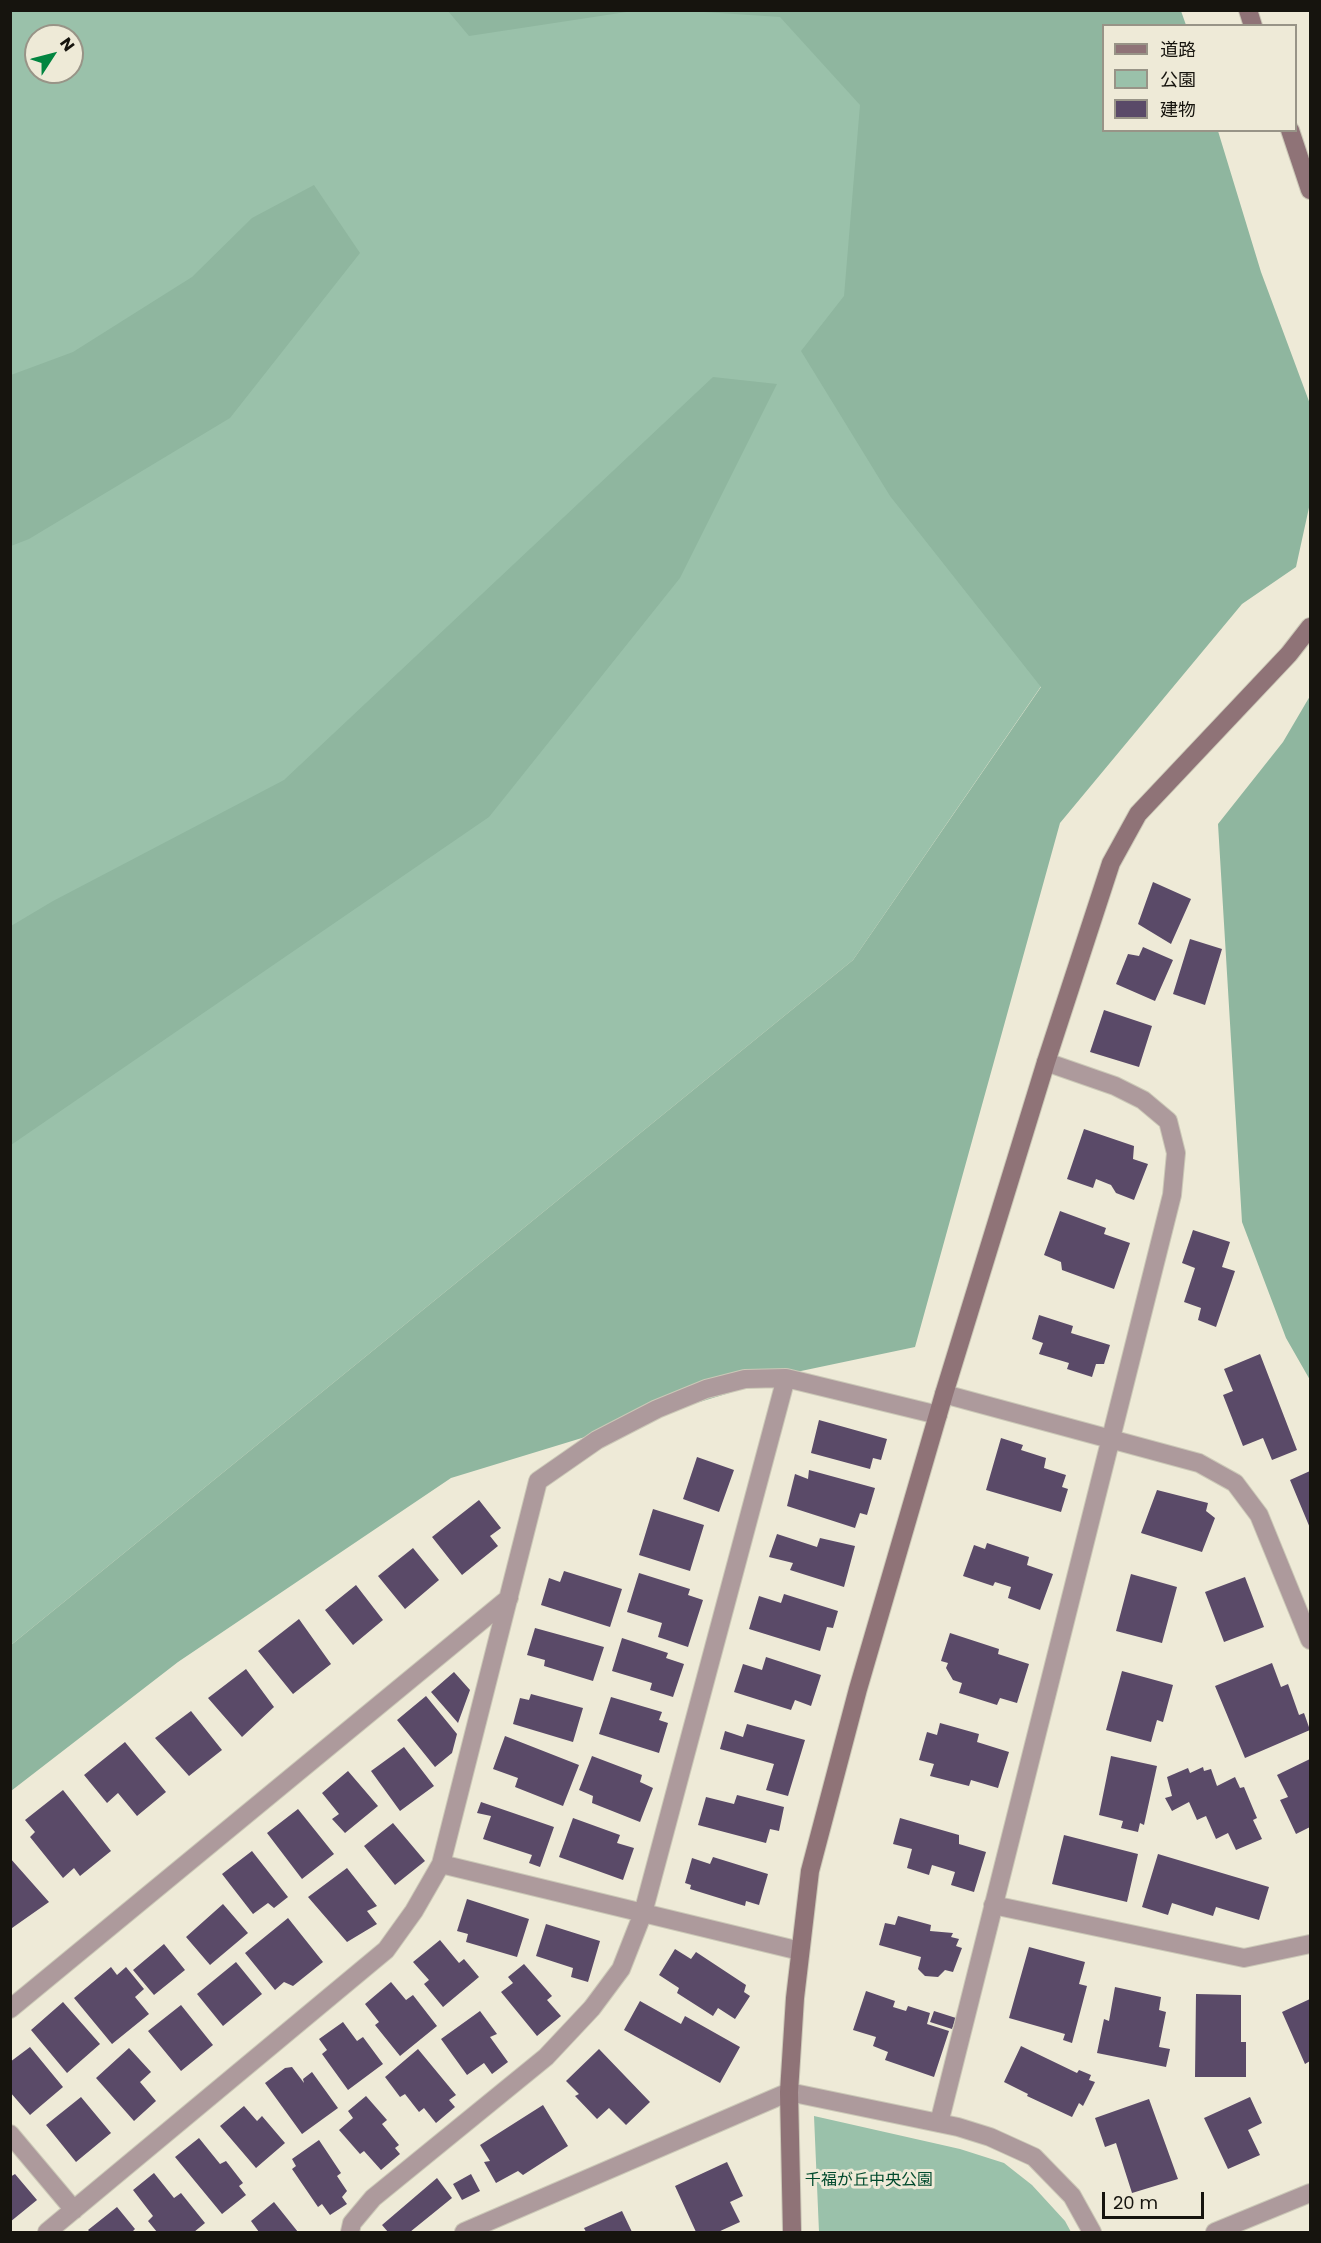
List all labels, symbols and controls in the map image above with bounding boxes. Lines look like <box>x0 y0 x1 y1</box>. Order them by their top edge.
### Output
north arrow <box>24 24 84 84</box>
legend <box>1102 24 1297 132</box>
text: N <box>55 33 80 56</box>
text: 道路 <box>1160 37 1196 62</box>
text: 公園 <box>1160 67 1196 92</box>
text: 建物 <box>1160 97 1196 122</box>
park label: 千福が丘中央公園 <box>805 2171 933 2191</box>
scale bar <box>1105 2180 1207 2218</box>
text: 20 m <box>1113 2190 1158 2215</box>

